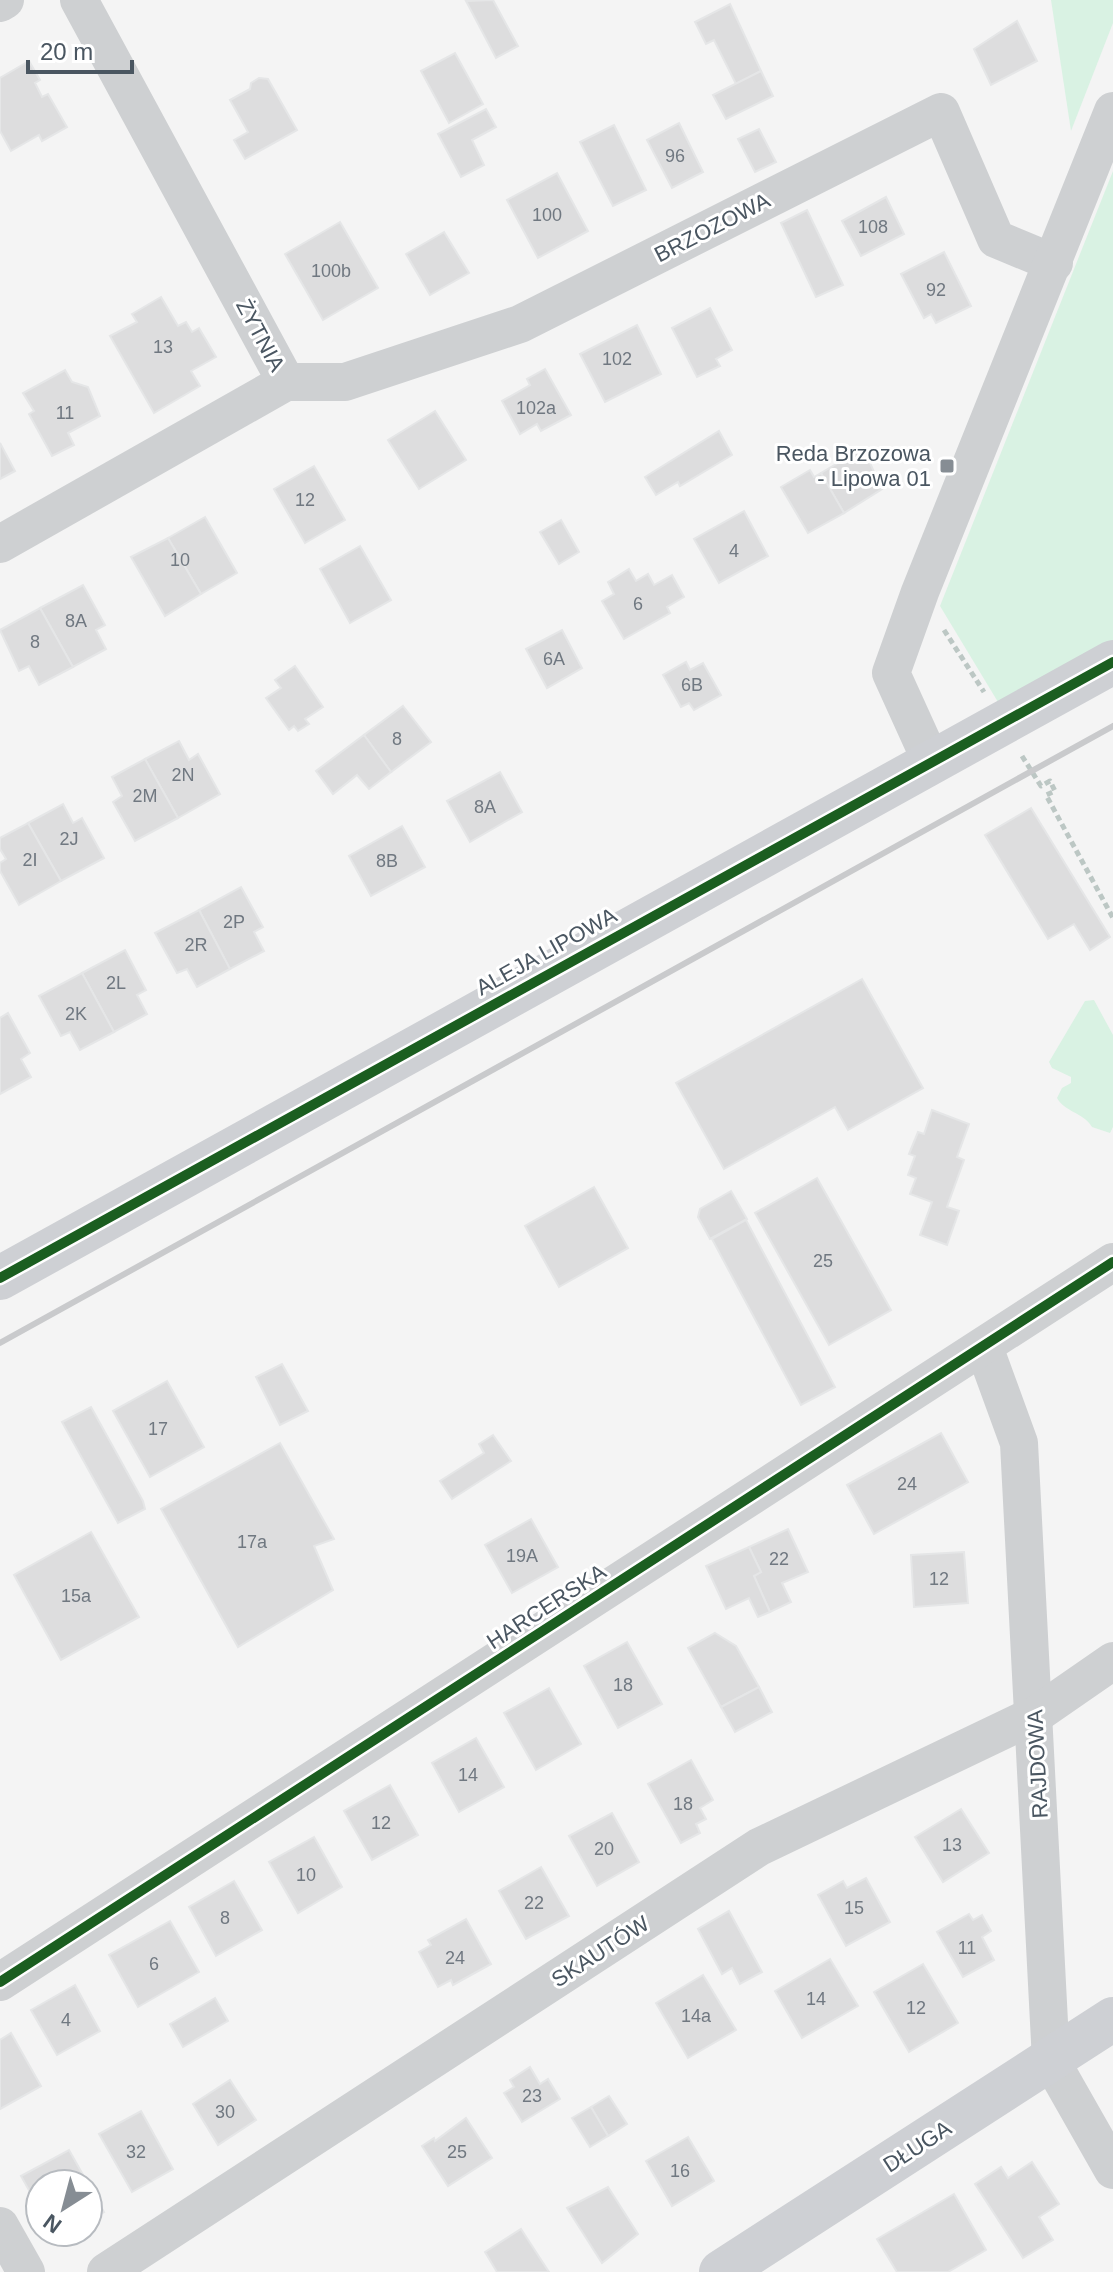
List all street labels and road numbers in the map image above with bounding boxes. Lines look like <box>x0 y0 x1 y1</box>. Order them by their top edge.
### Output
street label: BRZOZOWA <box>650 187 774 267</box>
street label: ŻYTNIA <box>231 295 290 376</box>
street label: ALEJA LIPOWA <box>472 902 621 1000</box>
street label: HARCERSKA <box>482 1558 611 1654</box>
street label: RAJDOWA <box>1022 1708 1053 1819</box>
street label: SKAUTÓW <box>547 1911 654 1992</box>
street label: DŁUGA <box>879 2115 956 2178</box>

